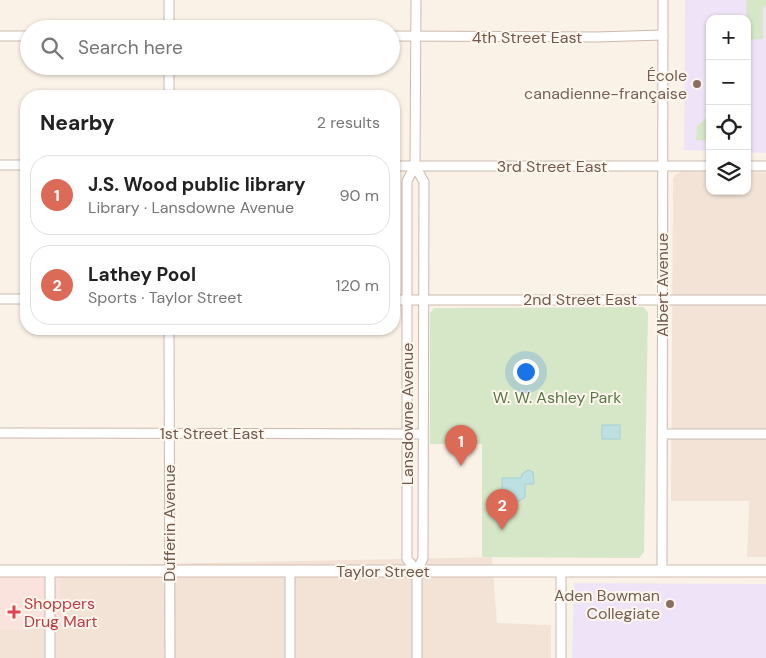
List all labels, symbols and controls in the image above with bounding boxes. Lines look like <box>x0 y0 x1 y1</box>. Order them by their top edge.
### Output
map controls <box>706 15 751 195</box>
button: + <box>706 15 751 60</box>
search box <box>20 20 400 75</box>
street label: 4th Street East <box>472 27 582 48</box>
icon: search <box>38 34 66 62</box>
text: Search here <box>78 35 183 60</box>
button: − <box>706 60 751 105</box>
place label: École canadienne-française <box>524 65 687 104</box>
marker: École canadienne-française <box>691 78 703 90</box>
button: locate <box>706 105 751 150</box>
text: Nearby <box>40 109 114 137</box>
text: 2 results <box>317 112 380 133</box>
button: layers <box>706 150 751 195</box>
street label: 3rd Street East <box>497 156 607 177</box>
text: J.S. Wood public library <box>88 172 306 197</box>
text: 1 <box>54 185 60 206</box>
text: 90 m <box>339 185 379 206</box>
text: Library · Lansdowne Avenue <box>88 197 294 218</box>
street label: Albert Avenue <box>652 233 673 337</box>
text: Lathey Pool <box>88 262 196 287</box>
text: 2 <box>52 275 62 296</box>
text: 120 m <box>335 275 379 296</box>
text: Sports · Taylor Street <box>88 287 242 308</box>
street label: 2nd Street East <box>523 289 637 310</box>
street label: Lansdowne Avenue <box>397 343 418 485</box>
your location <box>513 359 539 385</box>
park label: W. W. Ashley Park <box>493 387 621 408</box>
street label: 1st Street East <box>160 423 264 444</box>
pin: 1 <box>445 425 477 466</box>
street label: Dufferin Avenue <box>159 464 180 582</box>
pin: 2 <box>486 489 518 530</box>
street label: Taylor Street <box>336 561 430 582</box>
place label: Aden Bowman Collegiate <box>554 585 660 624</box>
place label: Shoppers Drug Mart <box>24 593 98 632</box>
marker: Aden Bowman Collegiate <box>664 598 676 610</box>
marker: Shoppers Drug Mart <box>8 606 20 618</box>

